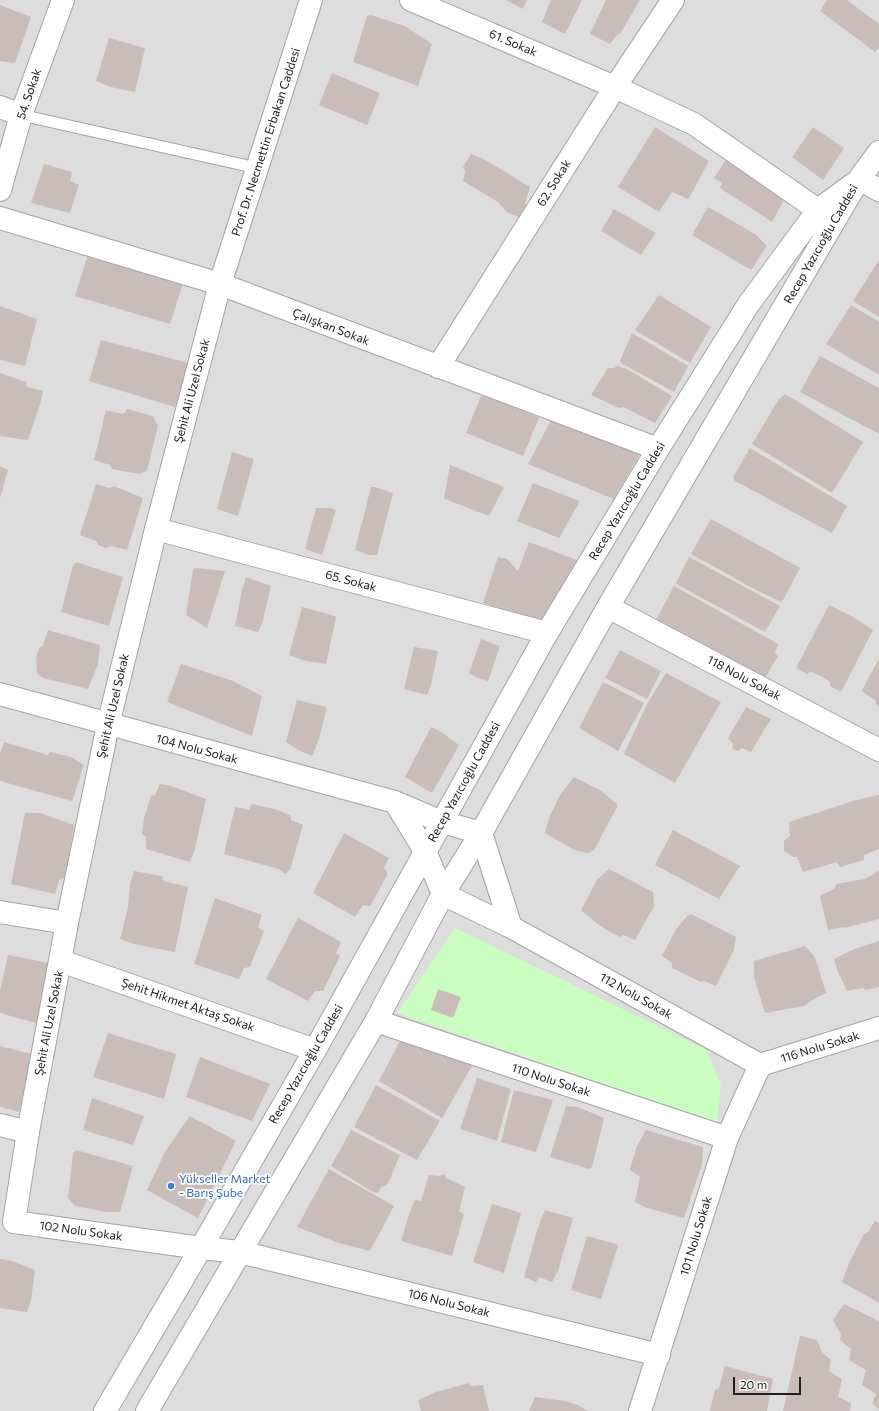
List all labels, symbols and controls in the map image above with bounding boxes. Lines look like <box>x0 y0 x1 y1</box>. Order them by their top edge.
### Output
street label: 61. Sokak <box>487 26 539 60</box>
street label: Prof. Dr. Necmettin Erbakan Caddesi <box>229 46 303 238</box>
street label: 54. Sokak <box>14 67 44 121</box>
street label: 62. Sokak <box>534 157 574 209</box>
street label: Recep Yazıcıoğlu Caddesi <box>781 182 861 306</box>
street label: Çalışkan Sokak <box>290 306 372 348</box>
street label: Şehit Ali Uzel Sokak <box>171 337 213 445</box>
street label: Recep Yazıcıoğlu Caddesi <box>586 439 668 563</box>
street label: 65. Sokak <box>324 567 378 595</box>
street label: Şehit Ali Uzel Sokak <box>94 652 132 760</box>
street label: 118 Nolu Sokak <box>705 652 783 704</box>
street label: Recep Yazıcıoğlu Caddesi <box>425 719 503 845</box>
street label: 104 Nolu Sokak <box>154 731 240 767</box>
street label: Şehit Ali Uzel Sokak <box>32 969 66 1077</box>
street label: 112 Nolu Sokak <box>597 970 675 1022</box>
street label: Şehit Hikmet Aktaş Sokak <box>119 975 257 1035</box>
street label: Recep Yazıcıoğlu Caddesi <box>266 1002 346 1126</box>
street label: 116 Nolu Sokak <box>779 1028 861 1066</box>
street label: 110 Nolu Sokak <box>510 1060 592 1100</box>
place label: Yükseller Market - Barış Şube <box>179 1172 270 1200</box>
marker: Yükseller Market - Barış Şube <box>166 1181 176 1191</box>
street label: 101 Nolu Sokak <box>677 1195 715 1277</box>
street label: 102 Nolu Sokak <box>39 1218 123 1244</box>
street label: 106 Nolu Sokak <box>406 1286 492 1320</box>
scale bar <box>735 1369 803 1395</box>
text: 20 m <box>740 1377 767 1391</box>

